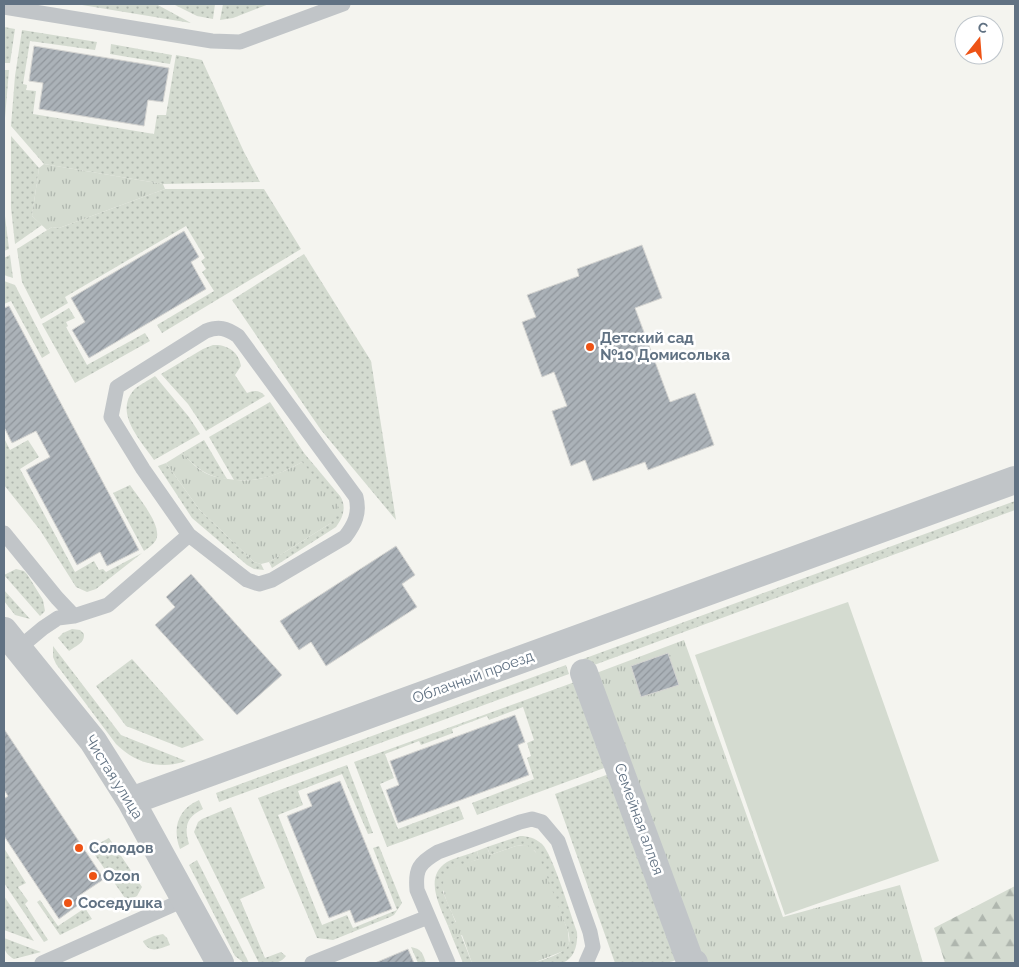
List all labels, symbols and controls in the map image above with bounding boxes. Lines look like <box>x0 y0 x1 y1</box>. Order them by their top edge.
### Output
north arrow <box>954 15 1004 65</box>
text: С <box>976 19 990 37</box>
place label: Детский сад №10 Домисолька <box>600 329 730 364</box>
marker: Детский сад №10 Домисолька <box>584 341 596 353</box>
street label: Облачный проезд <box>410 647 536 707</box>
street label: Чистая улица <box>81 732 147 822</box>
street label: Семейная аллея <box>610 761 668 877</box>
place label: Солодов <box>89 839 153 857</box>
marker: Солодов <box>73 842 85 854</box>
place label: Ozon <box>103 867 140 885</box>
marker: Ozon <box>87 870 99 882</box>
place label: Соседушка <box>78 894 163 912</box>
marker: Соседушка <box>62 897 74 909</box>

